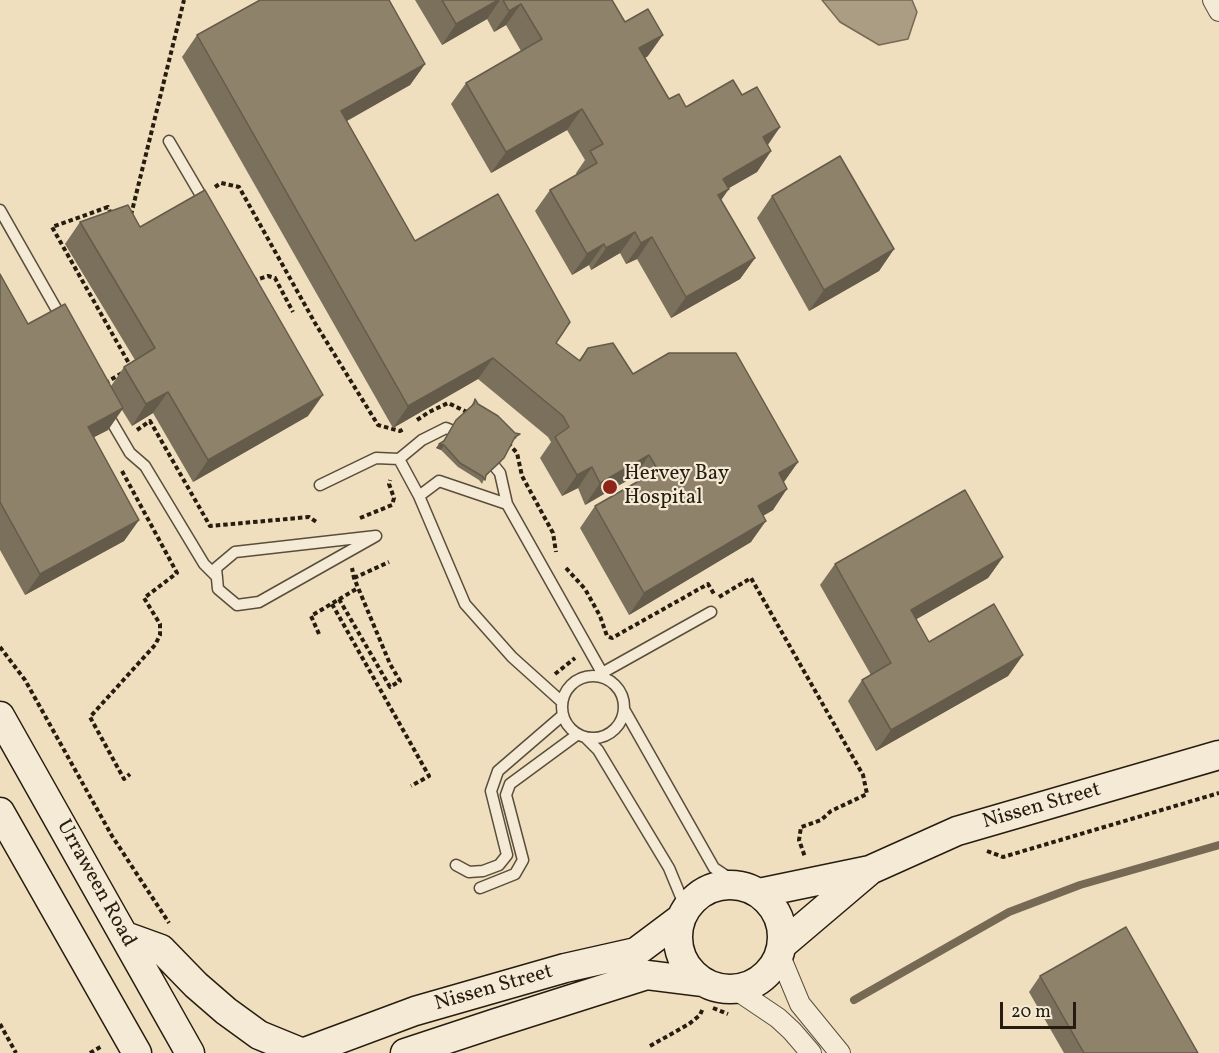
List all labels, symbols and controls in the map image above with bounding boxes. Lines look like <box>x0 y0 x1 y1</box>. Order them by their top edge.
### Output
place label: Hervey Bay Hospital <box>624 462 729 512</box>
marker: Hervey Bay Hospital <box>601 478 619 496</box>
street label: Nissen Street <box>980 778 1104 836</box>
street label: Urraween Road <box>50 816 140 952</box>
street label: Nissen Street <box>432 960 556 1018</box>
scale bar <box>1003 990 1080 1028</box>
text: 20 m <box>1011 1000 1051 1025</box>

